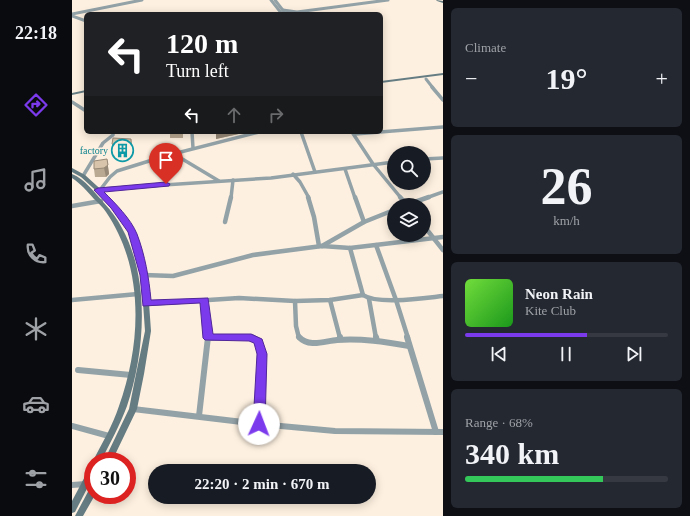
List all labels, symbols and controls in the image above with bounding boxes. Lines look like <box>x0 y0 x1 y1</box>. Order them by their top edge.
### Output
text: 22:18 <box>15 23 57 43</box>
icon: left <box>100 28 152 80</box>
text: 120 m <box>166 28 238 59</box>
text: Climate <box>465 40 506 55</box>
text: Turn left <box>166 61 229 81</box>
text: 19° <box>546 62 588 95</box>
text: − <box>465 66 477 91</box>
text: + <box>656 66 668 91</box>
icon: directions <box>22 91 50 119</box>
icon: left <box>181 104 203 126</box>
icon: ahead <box>223 104 245 126</box>
icon: right <box>265 104 287 126</box>
building icon: factory <box>110 137 136 163</box>
pin <box>149 143 183 184</box>
place label: factory <box>80 145 108 156</box>
map controls <box>387 146 431 242</box>
button: search <box>387 146 431 190</box>
icon: arrive <box>155 149 177 171</box>
text: 26 <box>541 158 593 215</box>
icon: music <box>22 166 50 194</box>
button: layers <box>387 198 431 242</box>
text: km/h <box>553 213 580 228</box>
icon: phone <box>22 240 50 268</box>
text: Neon Rain <box>525 286 593 302</box>
text: Kite Club <box>525 303 576 318</box>
icon: climate <box>22 315 50 343</box>
icon: previous <box>488 343 510 365</box>
icon: pause <box>555 343 577 365</box>
icon: next <box>623 343 645 365</box>
icon: car <box>22 390 50 418</box>
position arrow <box>238 403 280 445</box>
text: Range · 68% <box>465 415 533 430</box>
text: 340 km <box>465 437 559 470</box>
speed limit sign: 30 <box>84 452 136 504</box>
icon: filters <box>22 465 50 493</box>
text: 22:20 · 2 min · 670 m <box>195 476 330 492</box>

